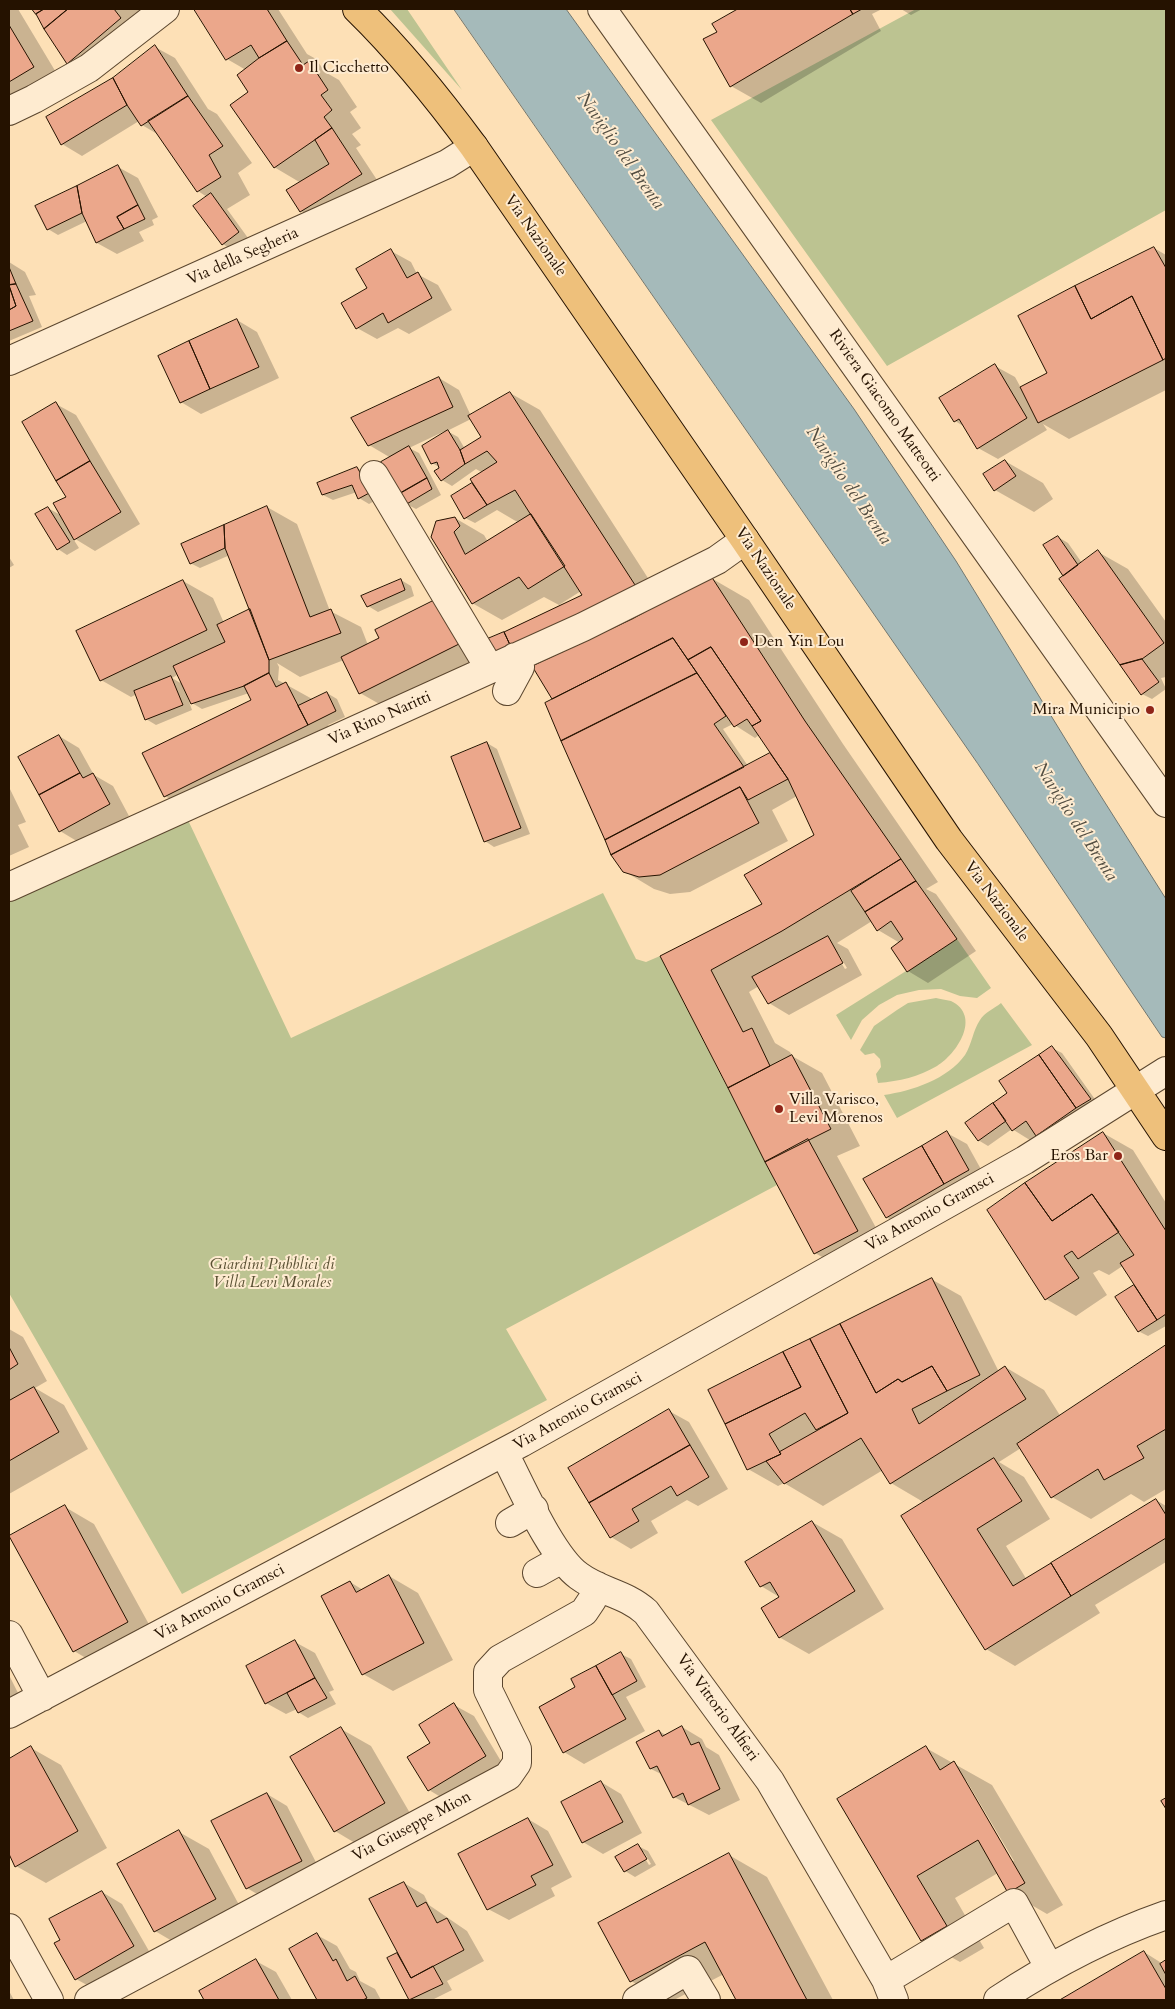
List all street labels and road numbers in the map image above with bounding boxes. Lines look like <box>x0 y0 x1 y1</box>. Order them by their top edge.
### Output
street label: Via Nazionale <box>500 191 570 281</box>
street label: Via della Segheria <box>184 224 302 290</box>
street label: Riviera Giacomo Matteotti <box>824 326 944 486</box>
street label: Via Nazionale <box>730 524 800 614</box>
street label: Via Rino Naritti <box>326 688 434 750</box>
street label: Via Nazionale <box>960 858 1032 946</box>
street label: Via Antonio Gramsci <box>862 1170 998 1256</box>
street label: Via Antonio Gramsci <box>510 1369 646 1455</box>
street label: Via Antonio Gramsci <box>152 1561 288 1645</box>
street label: Via Vittorio Alfieri <box>672 1651 762 1765</box>
street label: Via Giuseppe Mion <box>349 1788 475 1866</box>

